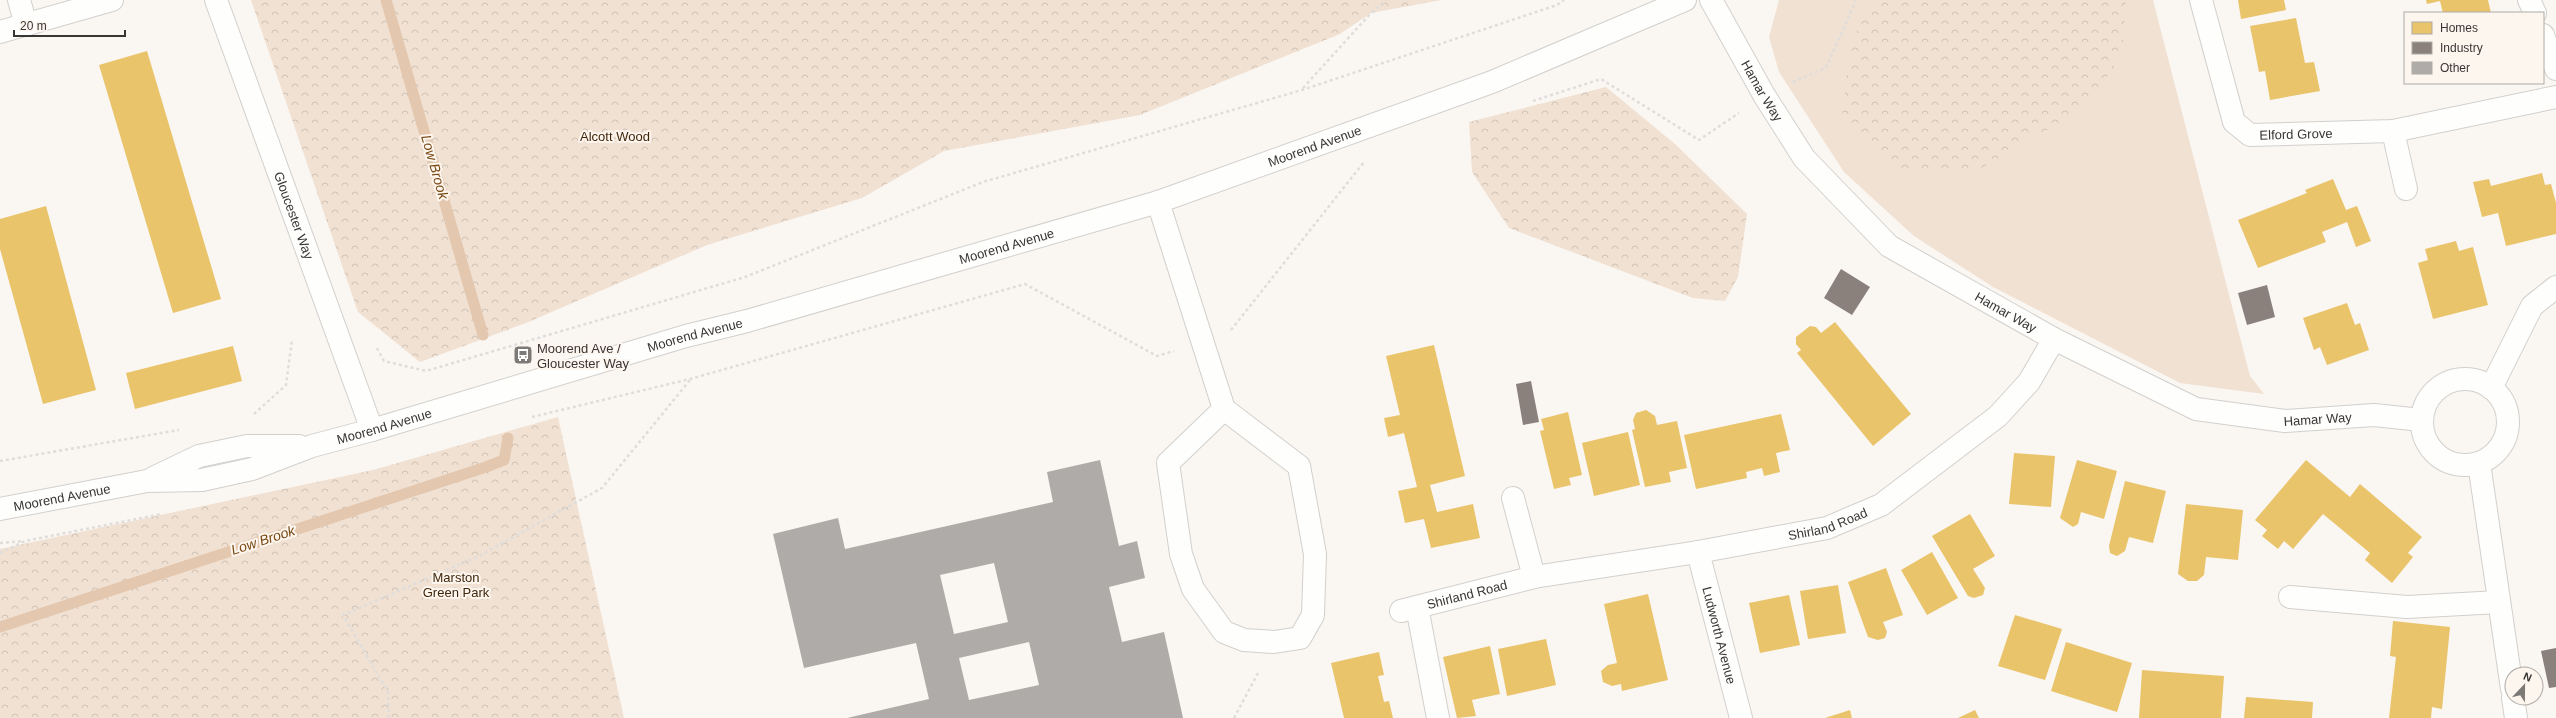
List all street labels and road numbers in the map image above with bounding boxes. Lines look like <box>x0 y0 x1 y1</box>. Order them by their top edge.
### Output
street label: Hamar Way <box>1739 57 1786 124</box>
street label: Moorend Avenue <box>1266 122 1363 169</box>
street label: Elford Grove <box>2259 125 2333 142</box>
street label: Gloucester Way <box>271 169 317 262</box>
street label: Moorend Avenue <box>957 225 1056 267</box>
street label: Hamar Way <box>1973 289 2040 335</box>
street label: Moorend Avenue <box>645 315 744 355</box>
street label: Moorend Avenue <box>335 405 433 447</box>
street label: Hamar Way <box>2283 409 2353 429</box>
street label: Moorend Avenue <box>12 481 111 514</box>
street label: Shirland Road <box>1787 504 1869 543</box>
street label: Shirland Road <box>1425 577 1509 612</box>
street label: Ludworth Avenue <box>1700 585 1739 686</box>

